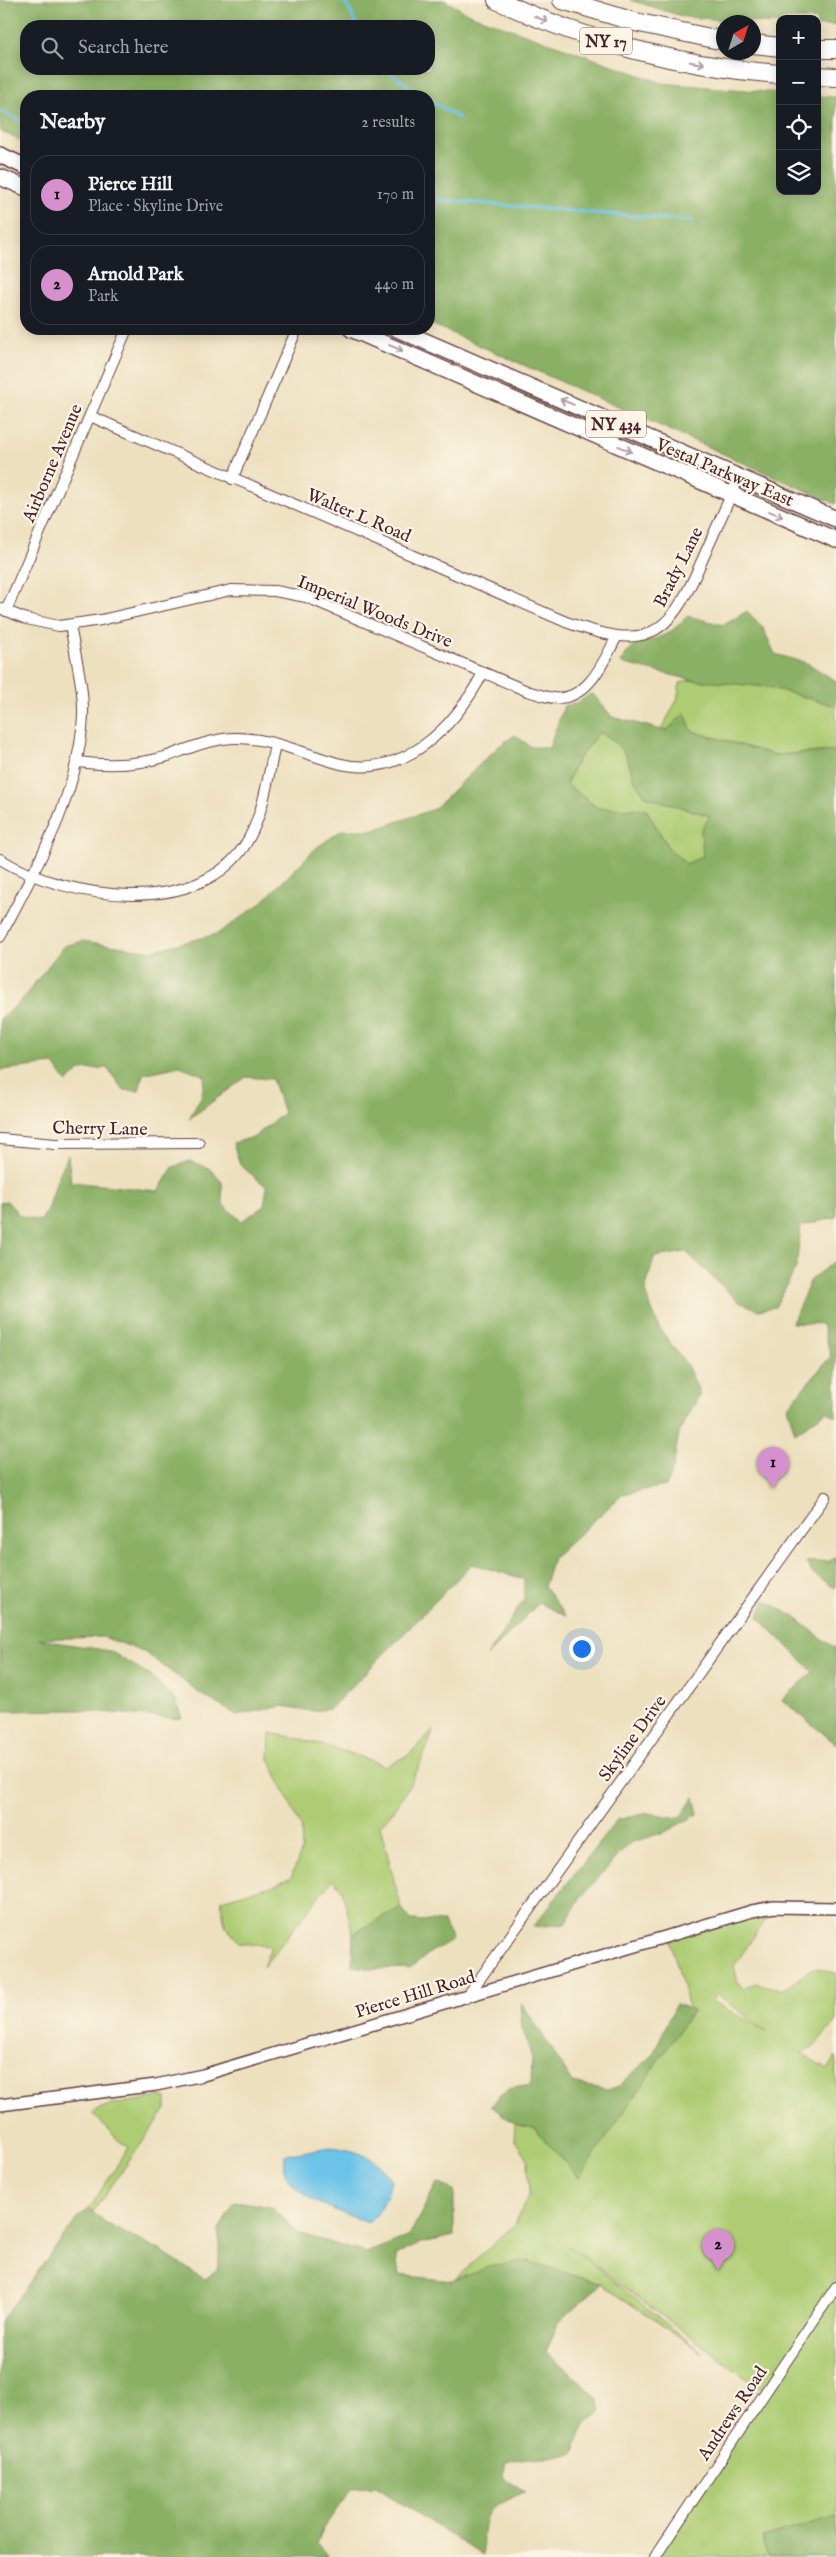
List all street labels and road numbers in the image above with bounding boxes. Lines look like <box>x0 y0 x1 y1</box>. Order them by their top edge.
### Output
road number: NY 17 <box>580 27 632 54</box>
street label: Airborne Avenue <box>18 401 89 527</box>
road number: NY 434 <box>586 410 646 438</box>
street label: Vestal Parkway East <box>651 434 797 513</box>
street label: Walter L Road <box>303 484 414 549</box>
street label: Brady Lane <box>649 524 709 612</box>
street label: Imperial Woods Drive <box>294 571 455 654</box>
street label: Cherry Lane <box>52 1117 148 1142</box>
street label: Skyline Drive <box>594 1691 672 1786</box>
street label: Pierce Hill Road <box>352 1966 479 2025</box>
street label: Andrews Road <box>693 2362 773 2466</box>

